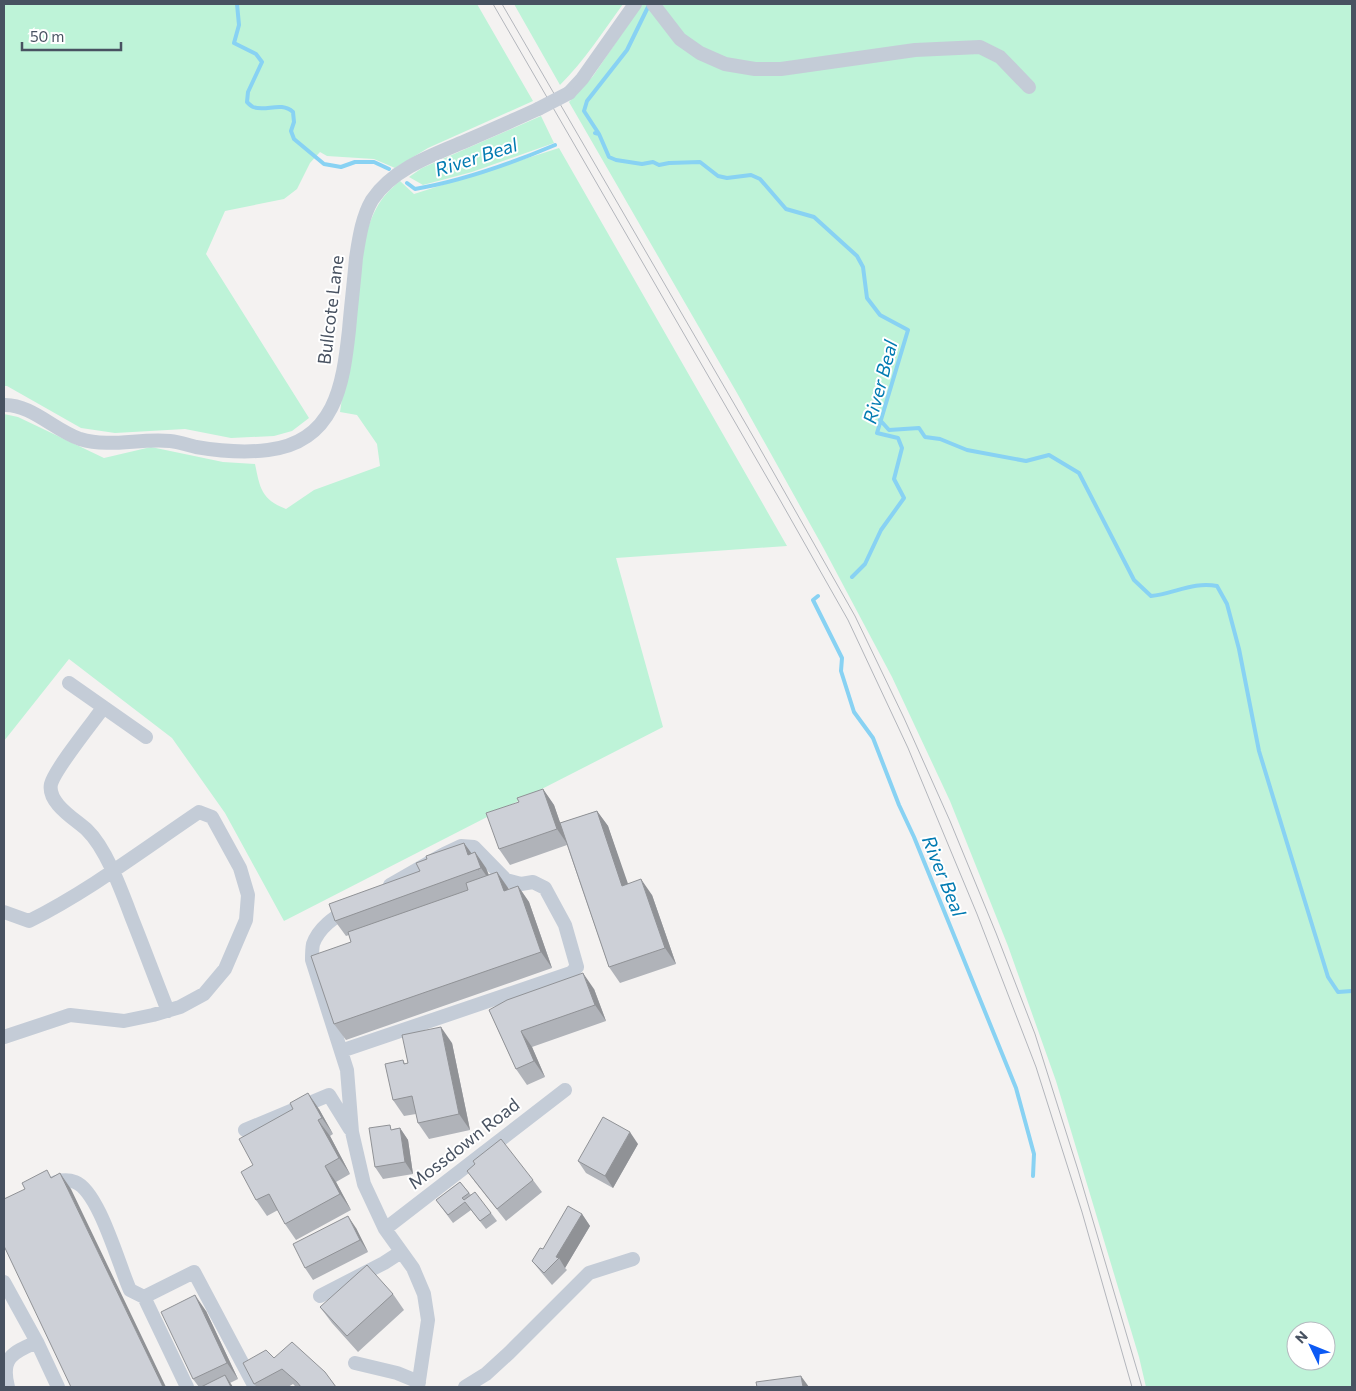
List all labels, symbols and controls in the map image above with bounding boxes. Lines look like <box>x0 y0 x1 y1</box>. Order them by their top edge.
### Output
scale bar <box>22 20 121 52</box>
text: 50 m <box>30 27 64 45</box>
water label: River Beal <box>432 132 521 181</box>
street label: Bullcote Lane <box>312 254 348 366</box>
water label: River Beal <box>857 336 902 426</box>
water label: River Beal <box>918 832 972 921</box>
street label: Mossdown Road <box>403 1093 523 1193</box>
north arrow <box>1286 1321 1336 1371</box>
text: N <box>1291 1327 1311 1346</box>

